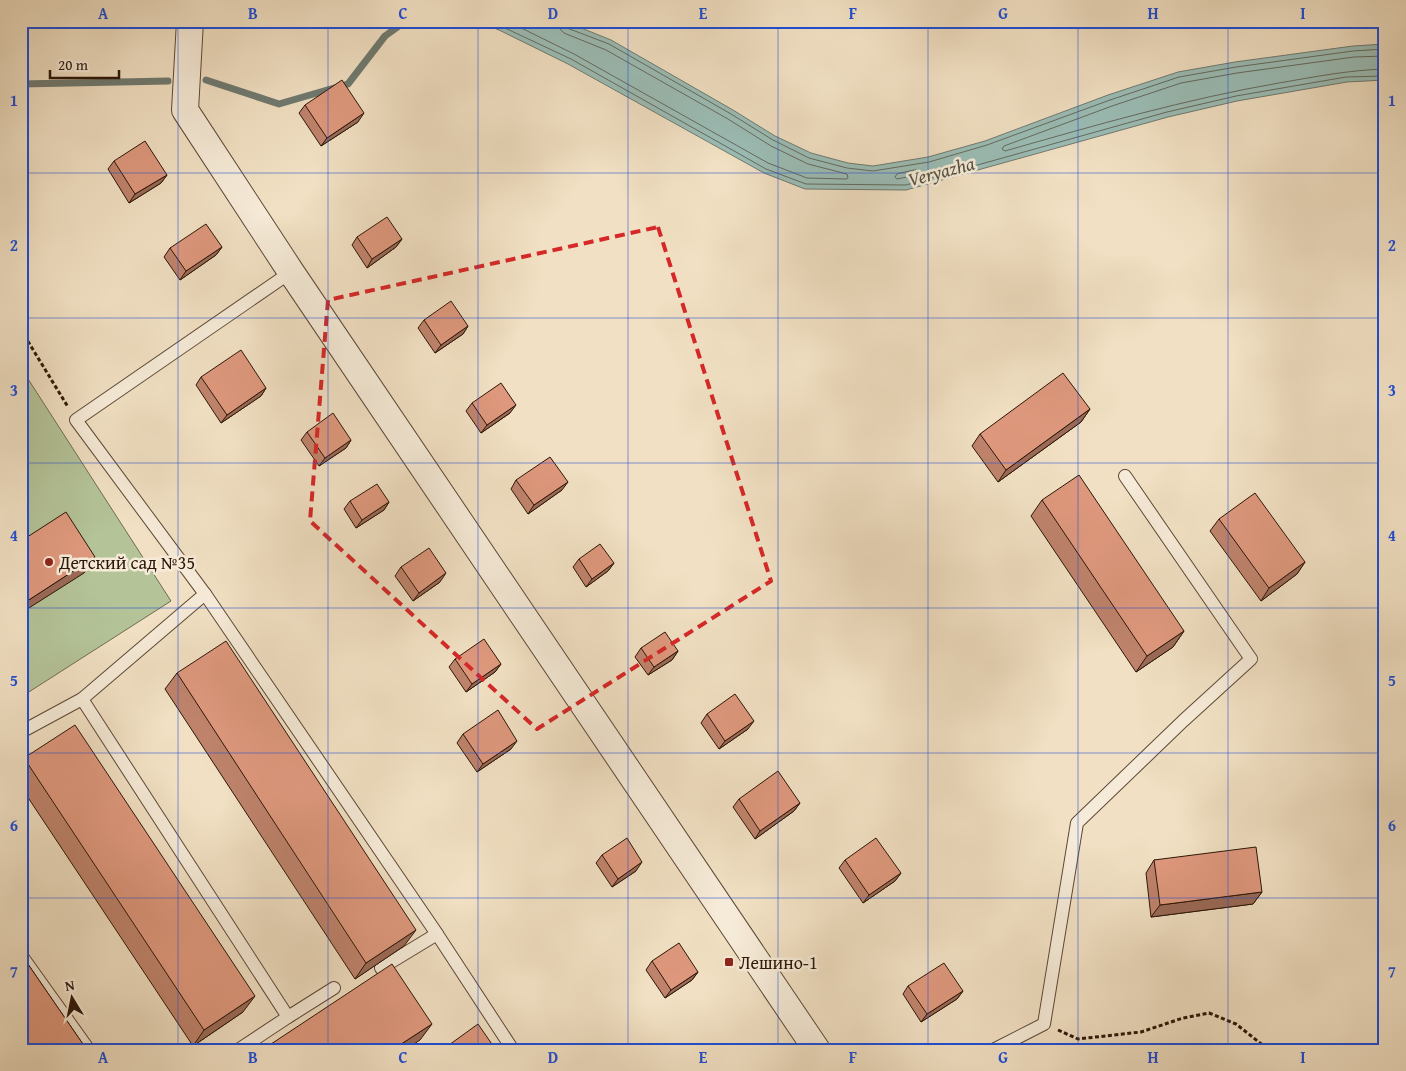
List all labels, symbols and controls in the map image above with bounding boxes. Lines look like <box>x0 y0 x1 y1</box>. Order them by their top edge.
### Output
text: A <box>98 1 109 25</box>
text: B <box>248 1 258 25</box>
text: C <box>398 1 408 25</box>
text: D <box>548 1 558 25</box>
text: E <box>699 1 708 25</box>
text: F <box>849 1 857 25</box>
text: G <box>998 1 1008 25</box>
text: H <box>1147 1 1159 25</box>
text: I <box>1300 1 1306 25</box>
scale bar <box>50 48 119 80</box>
text: 20 m <box>58 54 89 75</box>
text: 1 <box>10 88 18 112</box>
text: 1 <box>1388 88 1396 112</box>
water label: Veryazha <box>904 149 978 193</box>
text: 2 <box>10 233 18 257</box>
text: 2 <box>1388 233 1396 257</box>
text: 3 <box>10 378 18 402</box>
text: 3 <box>1388 378 1396 402</box>
text: 4 <box>10 523 18 547</box>
text: 4 <box>1388 523 1396 547</box>
place label: Детский сад №35 <box>58 549 195 576</box>
marker: Детский сад №35 <box>43 556 55 568</box>
text: 5 <box>10 668 18 692</box>
text: 5 <box>1388 668 1396 692</box>
text: 6 <box>10 813 18 837</box>
text: 6 <box>1388 813 1396 837</box>
place label: Лешино-1 <box>739 949 818 976</box>
marker: Лешино-1 <box>723 956 735 968</box>
text: 7 <box>10 959 18 983</box>
text: 7 <box>1388 959 1396 983</box>
north arrow <box>48 974 98 1024</box>
text: N <box>63 974 77 996</box>
text: A <box>98 1045 109 1069</box>
text: B <box>248 1045 258 1069</box>
text: C <box>398 1045 408 1069</box>
text: D <box>548 1045 558 1069</box>
text: E <box>699 1045 708 1069</box>
text: F <box>849 1045 857 1069</box>
text: G <box>998 1045 1008 1069</box>
text: H <box>1147 1045 1159 1069</box>
text: I <box>1300 1045 1306 1069</box>

